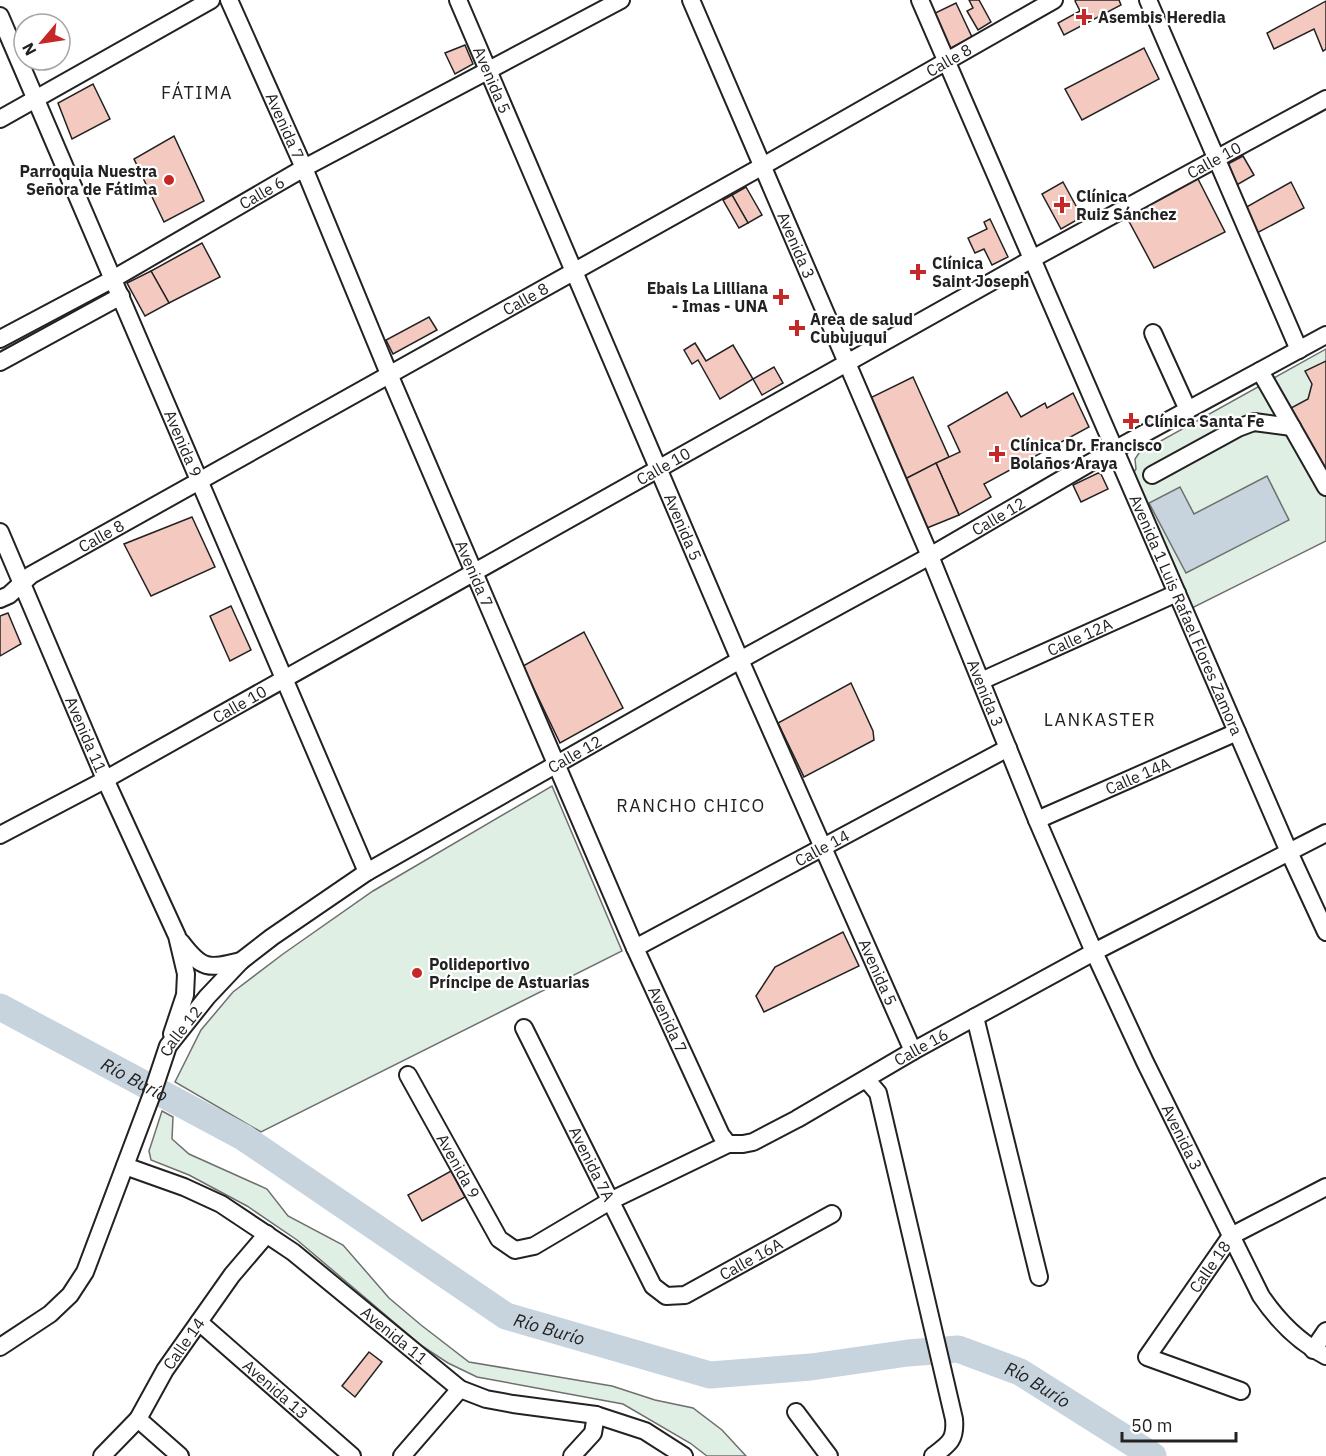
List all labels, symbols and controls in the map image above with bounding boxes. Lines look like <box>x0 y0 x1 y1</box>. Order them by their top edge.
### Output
place label: Asembis Heredia <box>1098 7 1226 27</box>
marker: Asembis Heredia <box>1075 8 1093 26</box>
north arrow <box>12 12 72 72</box>
text: N <box>17 39 40 59</box>
street label: Calle 8 <box>922 39 975 81</box>
street label: Avenida 5 <box>469 44 515 116</box>
district label: FÁTIMA <box>161 81 233 104</box>
street label: Avenida 7 <box>262 90 309 162</box>
street label: Calle 10 <box>1183 137 1245 183</box>
place label: Parroquia Nuestra Señora de Fátima <box>20 161 157 199</box>
street label: Calle 6 <box>235 172 288 214</box>
marker: Parroquia Nuestra Señora de Fátima <box>162 173 176 187</box>
place label: Clínica Ruiz Sánchez <box>1076 186 1177 224</box>
marker: Clínica Ruiz Sánchez <box>1053 196 1071 214</box>
street label: Avenida 3 <box>773 209 820 282</box>
place label: Clínica Saint Joseph <box>932 253 1029 291</box>
marker: Clínica Saint Joseph <box>909 263 927 281</box>
street label: Calle 8 <box>499 278 552 319</box>
place label: Ebais La Lilliana - Imas - UNA <box>647 278 768 316</box>
marker: Ebais La Lilliana - Imas - UNA <box>772 288 790 306</box>
place label: Area de salud Cubujuqui <box>810 309 913 347</box>
marker: Area de salud Cubujuqui <box>788 319 806 337</box>
street label: Avenida 9 <box>160 407 206 480</box>
place label: Clínica Santa Fe <box>1144 411 1265 431</box>
marker: Clínica Santa Fe <box>1122 412 1140 430</box>
place label: Clínica Dr. Francisco Bolaños Araya <box>1010 435 1162 473</box>
street label: Calle 10 <box>633 443 694 489</box>
marker: Clínica Dr. Francisco Bolaños Araya <box>988 445 1006 463</box>
street label: Avenida 5 <box>660 490 706 563</box>
street label: Avenida 1 Luis Rafael Flores Zamora <box>1125 492 1247 739</box>
street label: Calle 12 <box>968 493 1029 540</box>
street label: Calle 8 <box>75 515 128 557</box>
street label: Avenida 7 <box>451 537 498 610</box>
street label: Calle 12A <box>1044 613 1115 660</box>
street label: Avenida 3 <box>963 656 1008 730</box>
street label: Calle 10 <box>209 681 270 727</box>
street label: Avenida 11 <box>61 694 111 775</box>
district label: LANKASTER <box>1044 708 1156 731</box>
street label: Calle 12 <box>544 731 605 777</box>
street label: Calle 14A <box>1102 753 1173 799</box>
district label: RANCHO CHICO <box>616 794 766 817</box>
street label: Calle 14 <box>791 825 853 871</box>
street label: Avenida 5 <box>855 936 902 1009</box>
place label: Polideportivo Príncipe de Astuarias <box>429 954 590 992</box>
marker: Polideportivo Príncipe de Astuarias <box>410 966 424 980</box>
street label: Avenida 7 <box>644 983 692 1056</box>
street label: Calle 12 <box>155 1002 206 1059</box>
street label: Calle 16 <box>890 1024 951 1070</box>
water label: Río Burío <box>97 1052 172 1107</box>
street label: Avenida 3 <box>1158 1101 1207 1173</box>
street label: Avenida 7A <box>565 1123 619 1205</box>
street label: Avenida 9 <box>433 1130 484 1202</box>
street label: Calle 16A <box>716 1233 786 1284</box>
street label: Calle 18 <box>1185 1237 1235 1297</box>
street label: Avenida 11 <box>357 1302 432 1368</box>
water label: Río Burío <box>511 1307 588 1350</box>
street label: Calle 14 <box>159 1314 209 1373</box>
street label: Avenida 13 <box>239 1355 313 1423</box>
water label: Río Burío <box>1002 1356 1075 1413</box>
scale bar <box>1122 1405 1236 1443</box>
text: 50 m <box>1131 1414 1173 1437</box>

